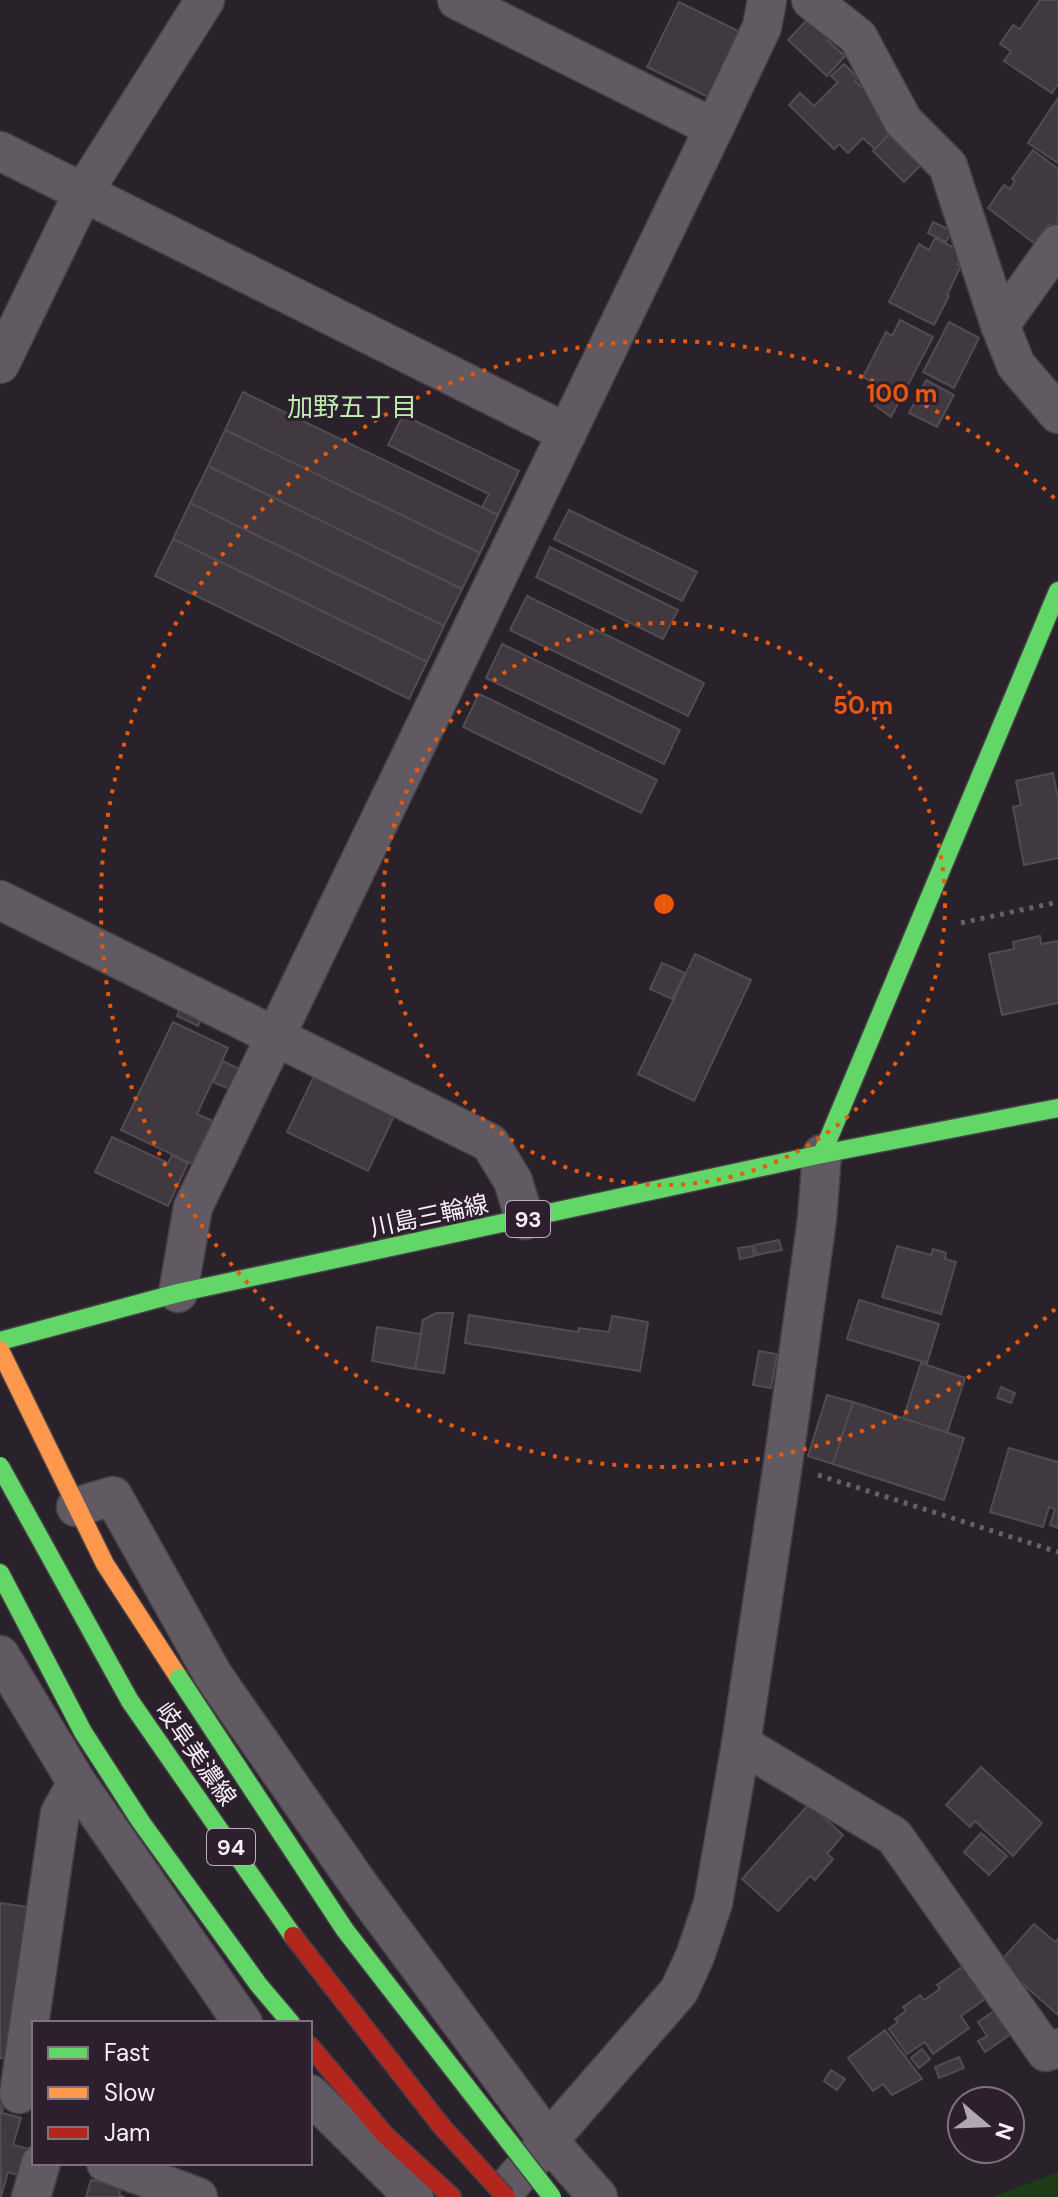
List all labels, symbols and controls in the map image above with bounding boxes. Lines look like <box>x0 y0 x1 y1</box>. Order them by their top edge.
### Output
text: 100 m <box>867 378 937 409</box>
district label: 加野五丁目 <box>287 390 417 424</box>
text: 50 m <box>833 690 893 721</box>
centre of rings <box>650 890 678 918</box>
street label: 川島三輪線 <box>367 1188 491 1243</box>
road number: 93 <box>506 1201 550 1237</box>
street label: 岐阜美濃線 <box>149 1696 244 1812</box>
road number: 94 <box>207 1829 255 1865</box>
legend <box>32 2021 312 2165</box>
text: Fast <box>104 2037 150 2068</box>
text: Slow <box>104 2077 155 2108</box>
north arrow <box>946 2085 1026 2165</box>
text: Jam <box>104 2117 150 2148</box>
text: N <box>988 2119 1021 2144</box>

